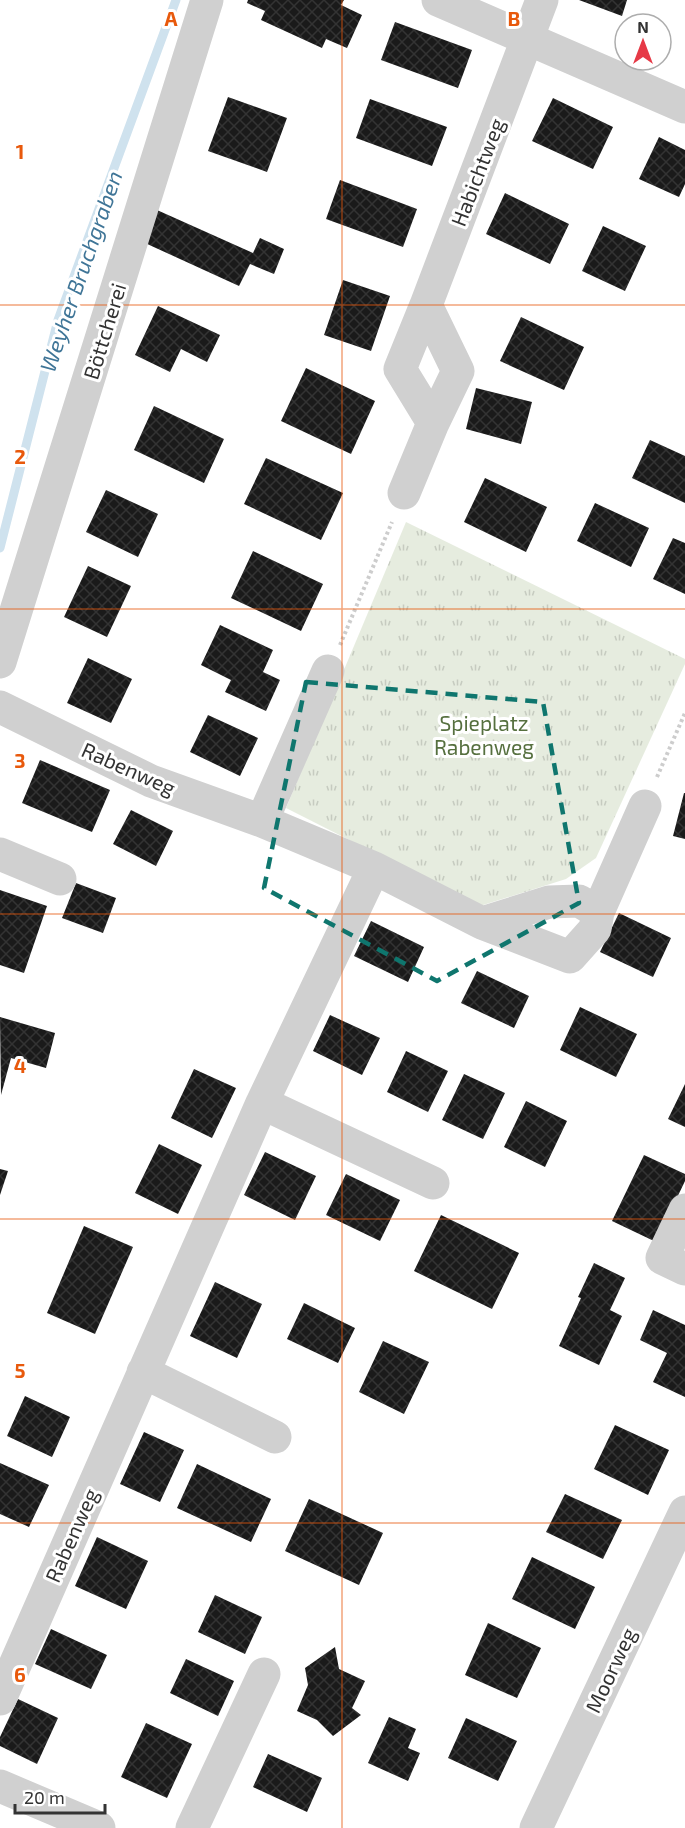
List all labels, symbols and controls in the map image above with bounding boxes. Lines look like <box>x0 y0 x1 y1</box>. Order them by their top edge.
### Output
text: A <box>164 6 178 30</box>
text: B <box>508 6 520 30</box>
north arrow <box>613 12 673 72</box>
text: N <box>637 17 649 36</box>
street label: Habichtweg <box>445 114 509 229</box>
text: 1 <box>16 139 24 163</box>
water label: Weyher Bruchgraben <box>33 167 128 375</box>
street label: Böttcherei <box>78 280 130 382</box>
text: 2 <box>14 444 26 468</box>
park label: Spieplatz Rabenweg <box>434 710 534 759</box>
street label: Rabenweg <box>78 736 180 800</box>
text: 3 <box>14 748 26 772</box>
text: 4 <box>14 1053 27 1077</box>
text: 5 <box>14 1358 26 1382</box>
street label: Rabenweg <box>39 1484 103 1586</box>
street label: Moorweg <box>579 1623 641 1716</box>
text: 6 <box>14 1662 26 1686</box>
scale bar <box>15 1777 105 1815</box>
text: 20 m <box>24 1786 65 1808</box>

